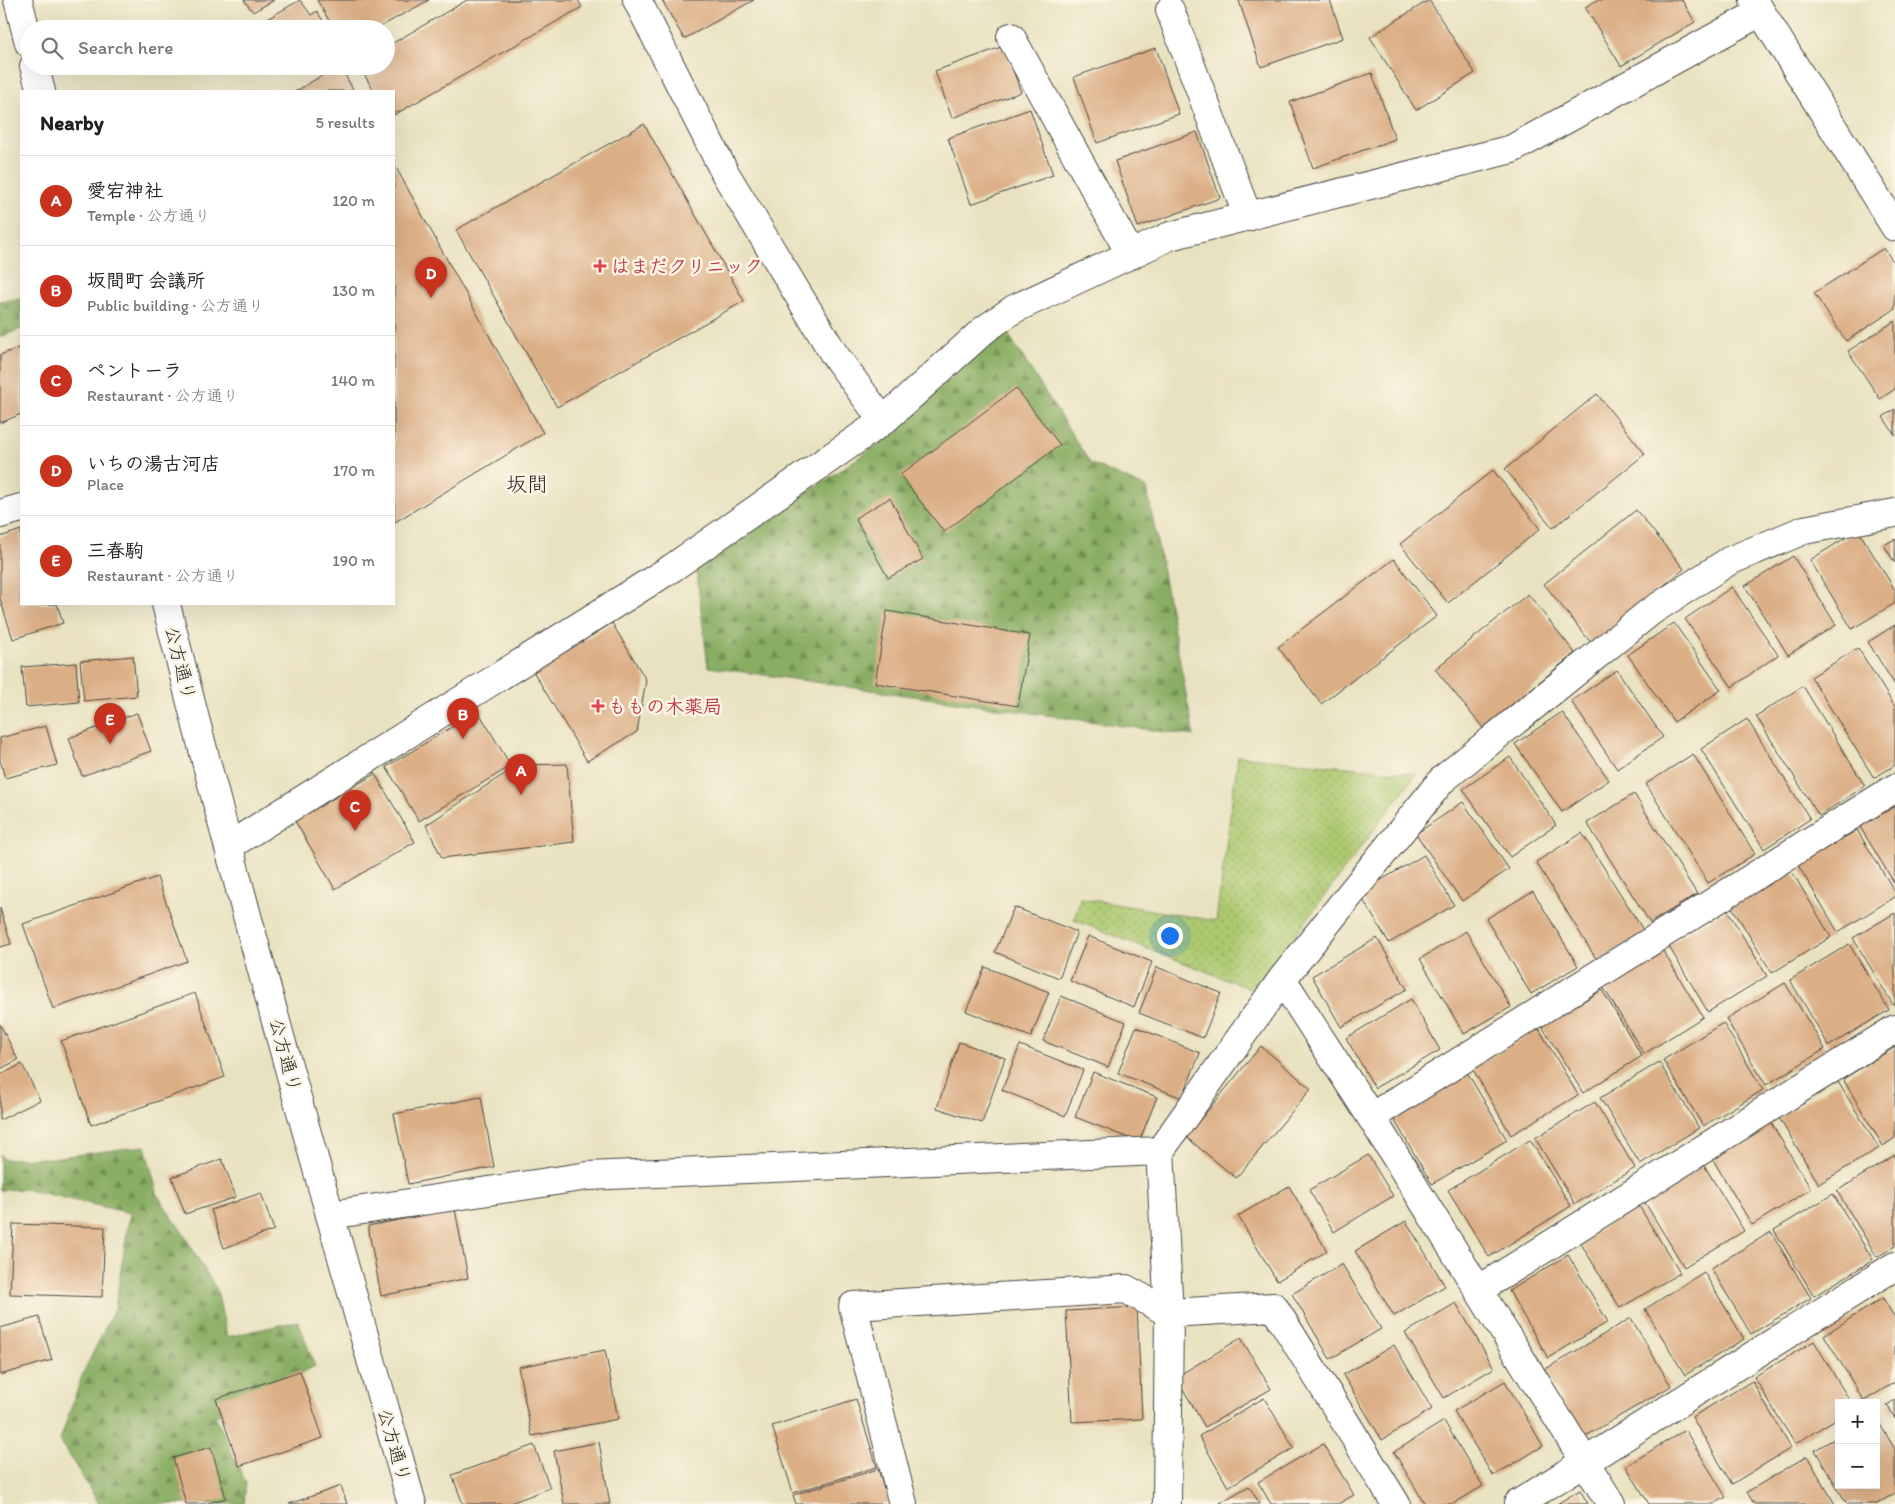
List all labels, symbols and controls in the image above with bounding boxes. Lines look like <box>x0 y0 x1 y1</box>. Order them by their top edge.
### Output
search box <box>20 20 395 75</box>
icon: search <box>38 34 66 62</box>
text: Search here <box>78 36 173 59</box>
text: Nearby <box>40 110 104 135</box>
text: 5 results <box>315 113 375 132</box>
text: 愛宕神社 <box>87 179 163 202</box>
text: A <box>51 191 61 210</box>
text: 120 m <box>332 191 375 210</box>
text: Temple · 公方通り <box>87 206 211 225</box>
place label: はまだクリニック <box>611 255 763 278</box>
pin: D <box>415 257 447 298</box>
marker: はまだクリニック <box>593 259 607 273</box>
text: 坂間町 会議所 <box>87 269 205 292</box>
text: B <box>51 281 61 300</box>
text: 130 m <box>332 281 375 300</box>
text: Public building · 公方通り <box>87 296 264 315</box>
text: ペントーラ <box>87 359 182 382</box>
text: C <box>51 371 61 390</box>
text: 140 m <box>331 371 375 390</box>
text: Restaurant · 公方通り <box>87 386 239 405</box>
text: いちの湯古河店 <box>87 452 220 475</box>
text: D <box>51 461 61 480</box>
text: 170 m <box>333 461 375 480</box>
district label: 坂間 <box>506 471 548 496</box>
text: Place <box>87 475 124 494</box>
text: 三春駒 <box>87 539 144 562</box>
text: E <box>52 551 60 570</box>
text: 190 m <box>332 551 375 570</box>
text: Restaurant · 公方通り <box>87 566 239 585</box>
street label: 公方通り <box>160 623 201 703</box>
place label: ももの木薬局 <box>608 695 722 718</box>
pin: B <box>447 698 479 739</box>
marker: ももの木薬局 <box>592 700 604 712</box>
pin: E <box>94 703 126 744</box>
pin: A <box>505 754 537 795</box>
pin: C <box>339 790 371 831</box>
your location <box>1157 923 1183 949</box>
street label: 公方通り <box>265 1015 306 1095</box>
map controls <box>1835 1399 1880 1489</box>
button: + <box>1835 1399 1880 1444</box>
street label: 公方通り <box>373 1405 416 1485</box>
button: − <box>1835 1444 1880 1489</box>

